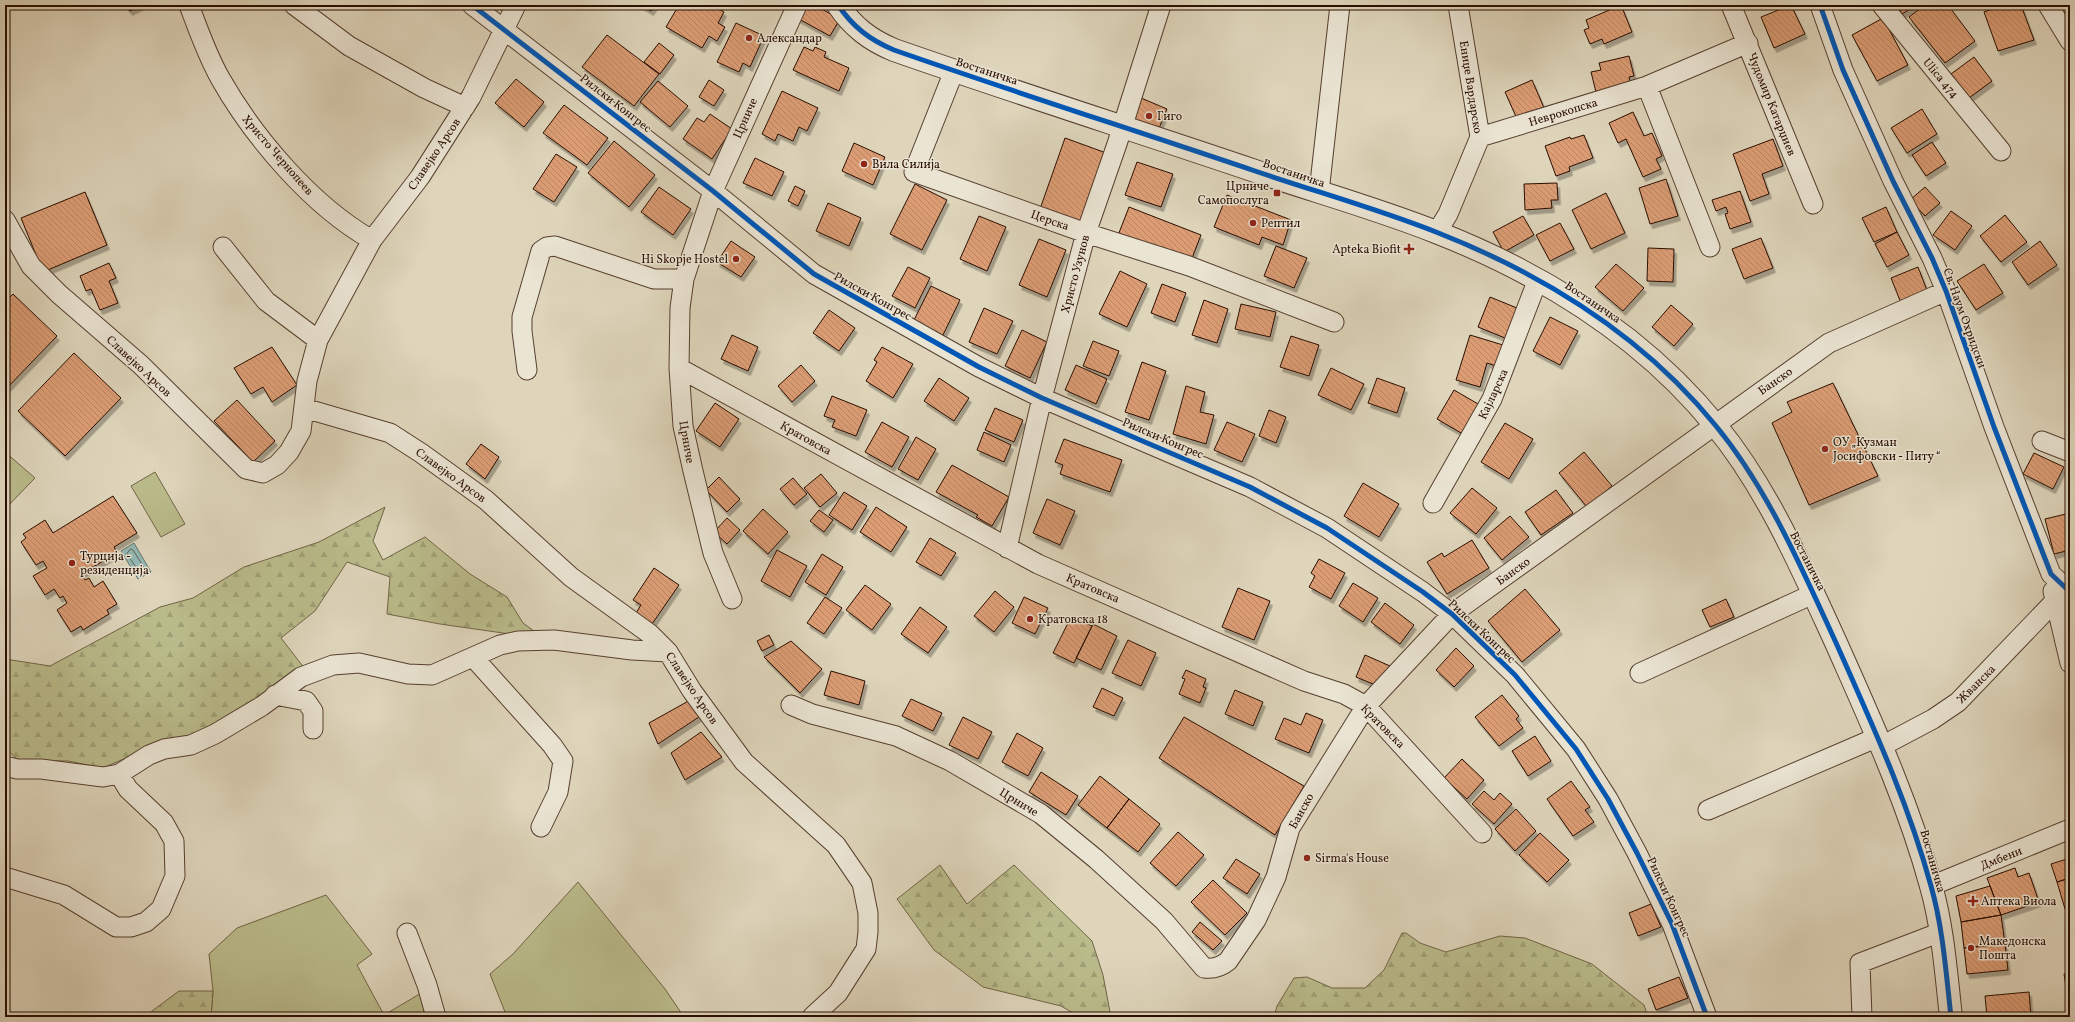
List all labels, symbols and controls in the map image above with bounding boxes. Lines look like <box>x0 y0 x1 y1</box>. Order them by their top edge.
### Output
place label: Александар <box>757 31 822 47</box>
marker: Александар <box>744 33 754 43</box>
street label: Ениџе Вардарско <box>1455 39 1485 135</box>
street label: Чудомир Катарџиев <box>1743 50 1799 158</box>
street label: Востаничка <box>953 54 1020 90</box>
street label: Ulica 474 <box>1919 55 1962 102</box>
street label: Рилски Конгрес <box>576 71 655 137</box>
street label: Црниче <box>730 95 762 141</box>
street label: Неврокопска <box>1527 95 1600 131</box>
place label: Гиго <box>1157 109 1182 125</box>
marker: Гиго <box>1144 111 1154 121</box>
street label: Христо Чернопеев <box>238 112 317 199</box>
street label: Славејко Арсов <box>405 115 465 194</box>
street label: Востаничка <box>1260 156 1327 192</box>
place label: Вила Силија <box>872 157 940 173</box>
marker: Вила Силија <box>859 159 869 169</box>
place label: Црниче Самопослуга <box>1198 179 1269 209</box>
marker: Црниче Самопослуга <box>1272 188 1282 198</box>
street label: Церска <box>1028 207 1071 235</box>
place label: Рептил <box>1261 216 1301 232</box>
marker: Рептил <box>1248 218 1258 228</box>
street label: Христо Узунов <box>1058 233 1094 315</box>
place label: Apteka Biofit <box>1332 242 1401 258</box>
marker: Apteka Biofit <box>1404 244 1414 254</box>
place label: Hi Skopje Hostel <box>641 252 728 268</box>
marker: Hi Skopje Hostel <box>731 254 741 264</box>
street label: Св. Наум Охридски <box>1939 266 1990 371</box>
street label: Рилски Конгрес <box>831 269 914 325</box>
street label: Востаничка <box>1561 278 1624 328</box>
street label: Славејко Арсов <box>102 332 174 401</box>
street label: Банско <box>1755 364 1796 399</box>
street label: Кајларска <box>1475 366 1513 422</box>
street label: Рилски Конгрес <box>1120 415 1206 463</box>
street label: Кратовска <box>777 418 834 460</box>
street label: Црниче <box>674 420 698 465</box>
place label: ОУ „Кузман Јосифовски - Питу “ <box>1833 435 1941 465</box>
marker: ОУ „Кузман Јосифовски - Питу “ <box>1820 444 1830 454</box>
street label: Славејко Арсов <box>412 445 489 507</box>
street label: Востаничка <box>1785 529 1829 594</box>
place label: Турција - резиденција <box>80 549 149 579</box>
street label: Банско <box>1493 554 1534 590</box>
marker: Турција - резиденција <box>67 558 77 568</box>
street label: Кратовска <box>1063 570 1122 607</box>
street label: Рилски Конгрес <box>1444 596 1519 667</box>
place label: Кратовска 18 <box>1038 612 1108 628</box>
marker: Кратовска 18 <box>1025 614 1035 624</box>
street label: Славејко Арсов <box>661 649 721 728</box>
street label: Жванска <box>1954 662 2000 708</box>
street label: Кратовска <box>1357 701 1408 752</box>
street label: Црниче <box>996 785 1041 821</box>
street label: Банско <box>1286 791 1318 832</box>
street label: Востаничка <box>1915 828 1949 895</box>
street label: Дмбени <box>1978 843 2025 875</box>
place label: Sirma's House <box>1315 851 1389 867</box>
marker: Sirma's House <box>1302 853 1312 863</box>
street label: Рилски Конгрес <box>1642 855 1694 940</box>
place label: Аптека Виола <box>1981 894 2057 910</box>
marker: Аптека Виола <box>1968 896 1978 906</box>
place label: Македонска Пошта <box>1979 934 2046 964</box>
marker: Македонска Пошта <box>1966 943 1976 953</box>

